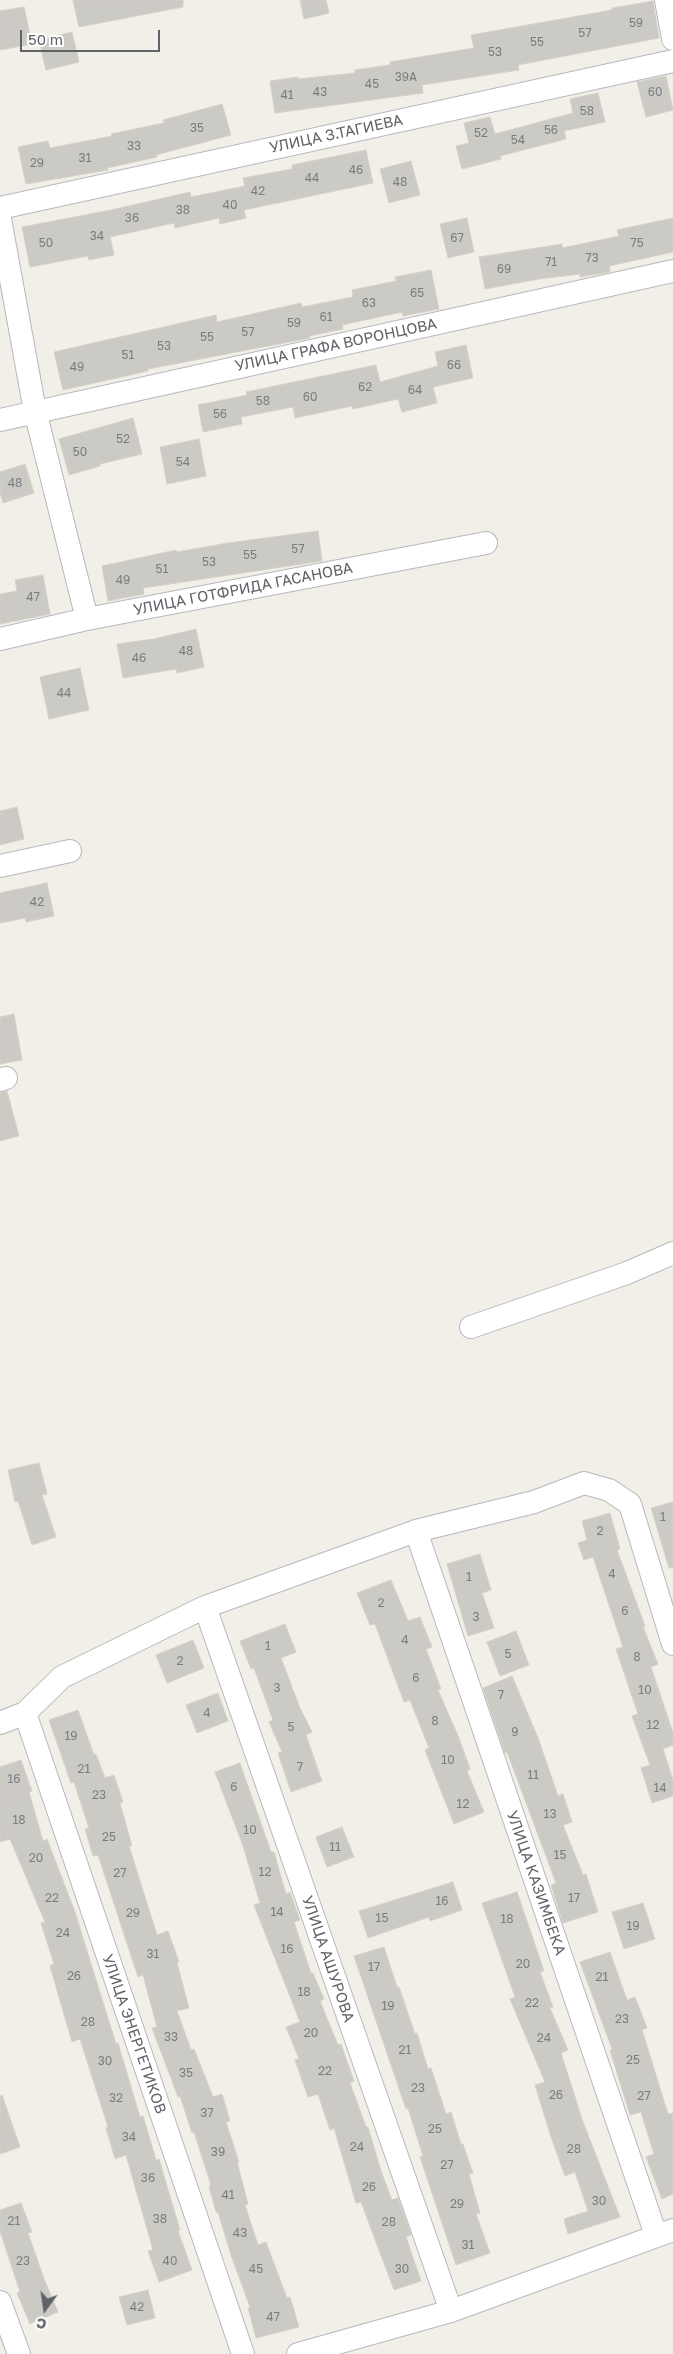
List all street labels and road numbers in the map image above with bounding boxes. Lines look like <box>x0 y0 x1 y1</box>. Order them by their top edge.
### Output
street label: УЛИЦА З.ТАГИЕВА <box>268 111 404 157</box>
street label: УЛИЦА ГРАФА ВОРОНЦОВА <box>234 315 438 375</box>
street label: УЛИЦА ГОТФРИДА ГАСАНОВА <box>132 559 354 619</box>
street label: УЛИЦА КАЗИМБЕКА <box>503 1808 569 1958</box>
street label: УЛИЦА АШУРОВА <box>298 1893 358 2025</box>
street label: УЛИЦА ЭНЕРГЕТИКОВ <box>98 1952 170 2116</box>

